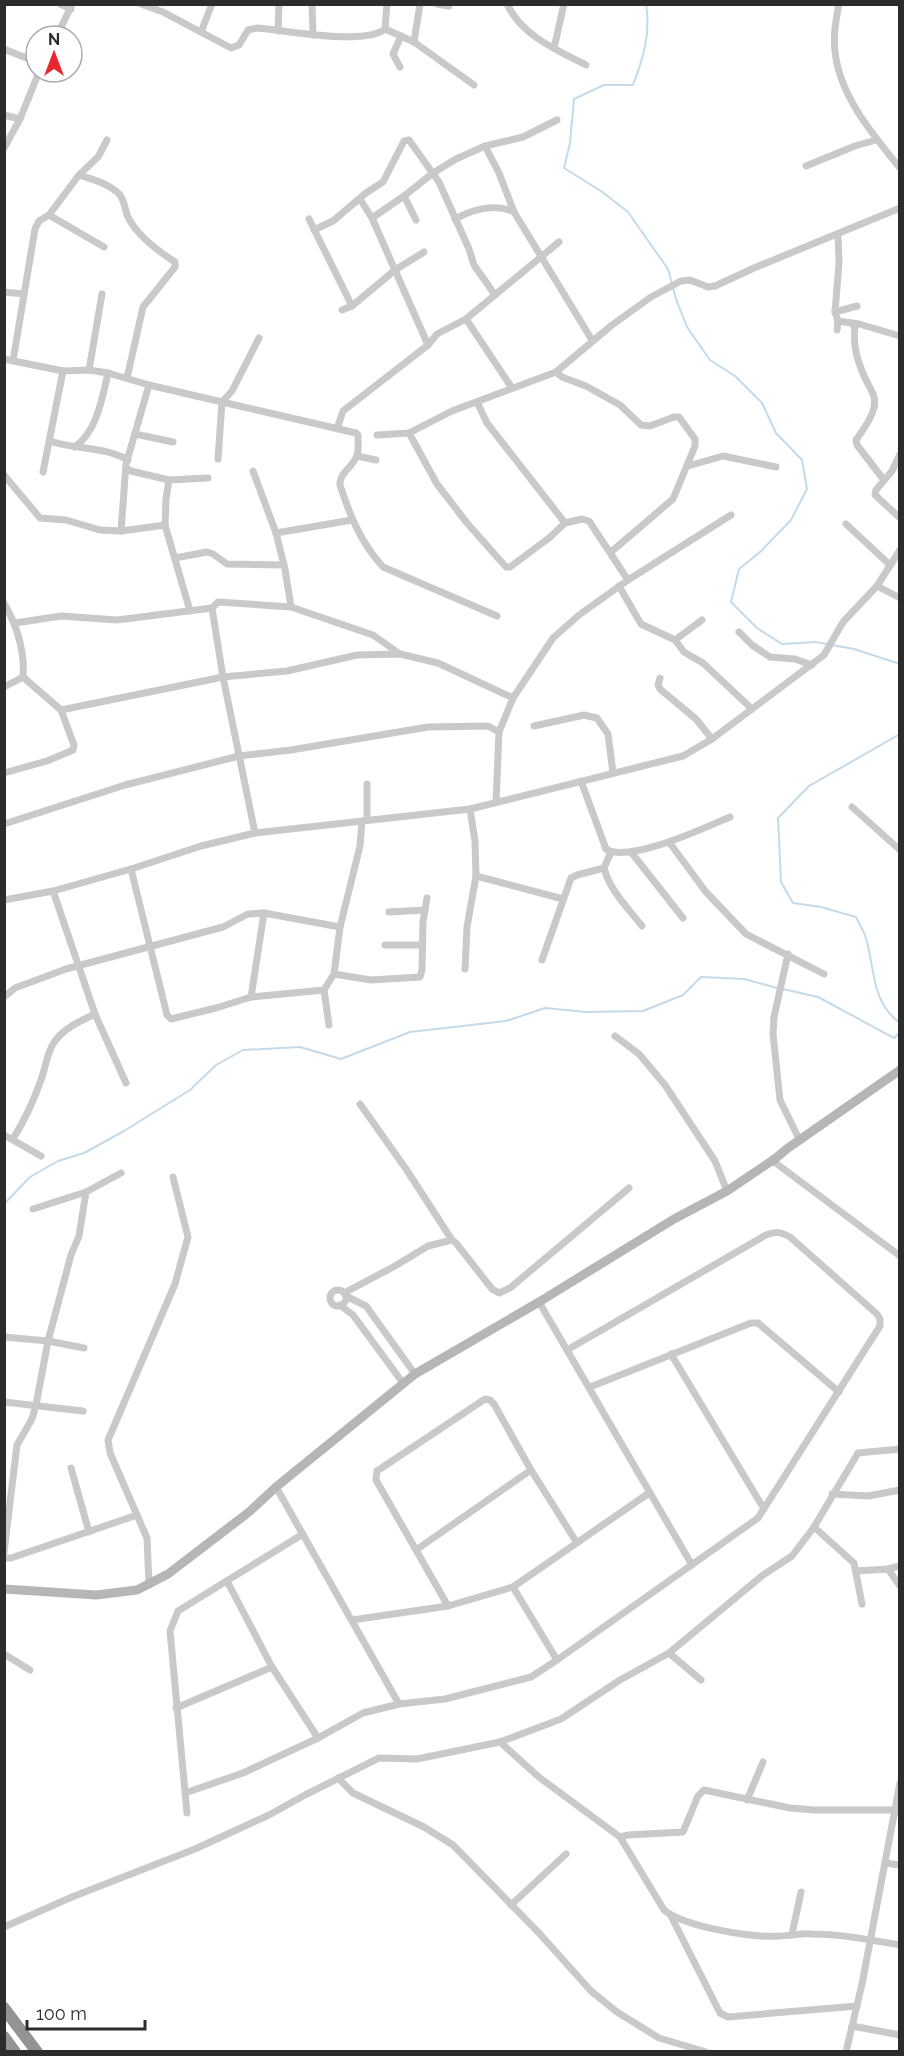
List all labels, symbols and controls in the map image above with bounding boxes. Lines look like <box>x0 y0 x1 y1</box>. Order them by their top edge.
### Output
north arrow <box>24 24 84 84</box>
text: N <box>48 30 60 49</box>
scale bar <box>27 1993 146 2031</box>
text: 100 m <box>36 2003 87 2024</box>

